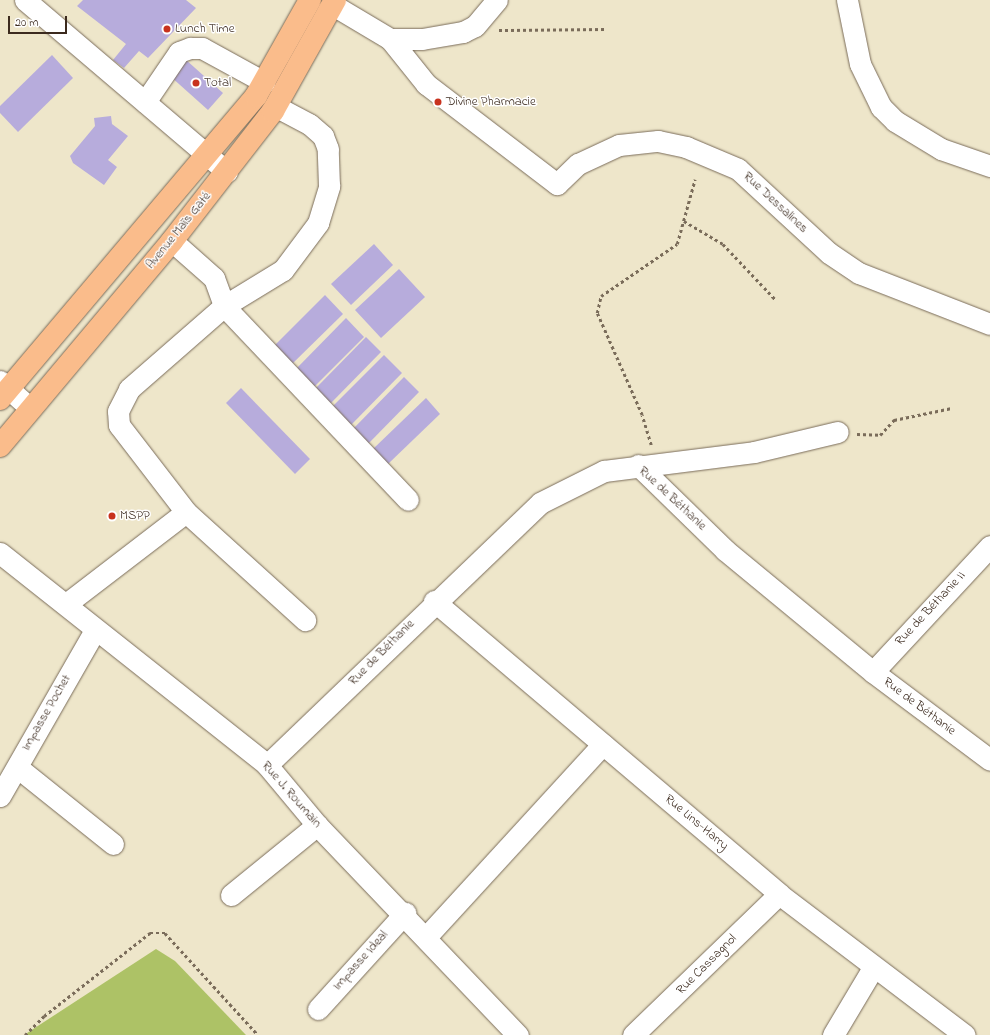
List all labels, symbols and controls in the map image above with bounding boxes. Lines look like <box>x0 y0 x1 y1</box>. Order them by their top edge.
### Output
scale bar <box>10 8 69 34</box>
text: 20 m <box>15 14 38 32</box>
place label: Lunch Time <box>175 21 235 37</box>
marker: Lunch Time <box>162 24 172 34</box>
place label: Total <box>204 75 231 91</box>
marker: Total <box>191 78 201 88</box>
place label: Divine Pharmacie <box>446 94 536 110</box>
marker: Divine Pharmacie <box>433 97 443 107</box>
street label: Rue Dessalines <box>739 169 811 237</box>
street label: Avenue Maïs Gaté <box>143 189 215 273</box>
street label: Rue de Béthanie <box>635 464 709 534</box>
place label: MSPP <box>120 508 150 524</box>
marker: MSPP <box>107 511 117 521</box>
street label: Rue de Béthanie II <box>893 569 969 649</box>
street label: Rue de Béthanie <box>346 617 418 689</box>
street label: Impasse Pochet <box>19 672 75 754</box>
street label: Rue de Béthanie <box>880 675 958 739</box>
street label: Rue J. Roumain <box>258 759 324 831</box>
street label: Rue Lins-Harry <box>661 792 731 854</box>
street label: Impasse Ideal <box>330 928 392 994</box>
street label: Rue Cassagnol <box>674 932 740 998</box>

